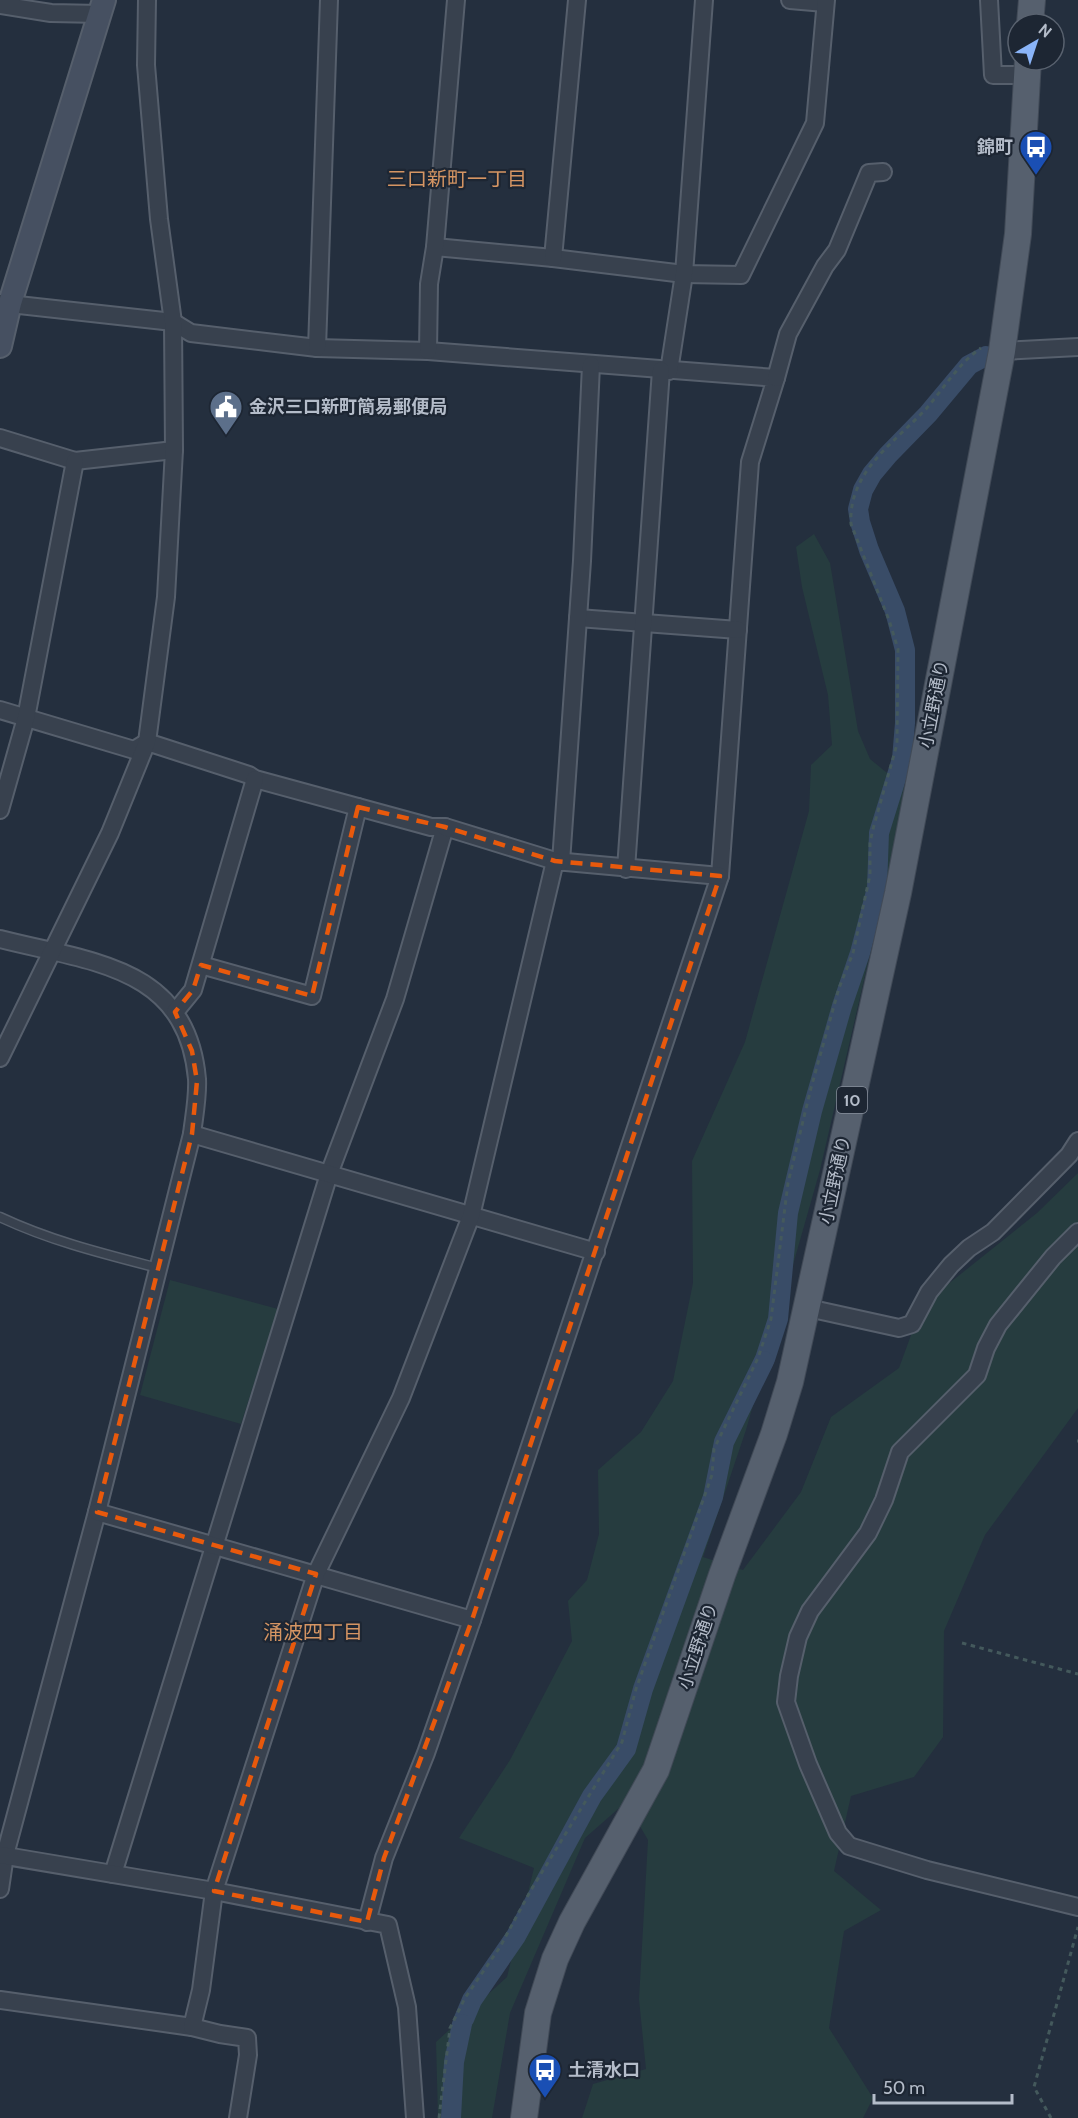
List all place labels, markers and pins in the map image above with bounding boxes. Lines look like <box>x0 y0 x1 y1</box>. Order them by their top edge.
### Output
bus stop icon: 錦町 <box>1018 129 1054 176</box>
place label: 錦町 <box>977 136 1013 158</box>
public building icon: 金沢三口新町簡易郵便局 <box>208 389 244 436</box>
place label: 金沢三口新町簡易郵便局 <box>249 396 447 418</box>
bus stop icon: 土清水口 <box>527 2052 563 2099</box>
place label: 土清水口 <box>568 2059 640 2081</box>

